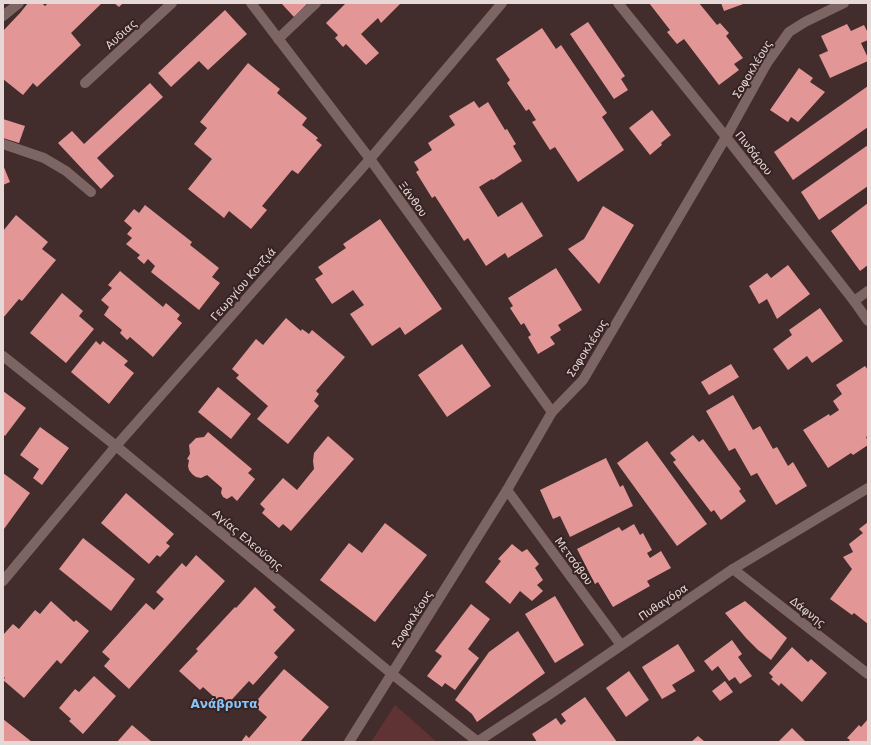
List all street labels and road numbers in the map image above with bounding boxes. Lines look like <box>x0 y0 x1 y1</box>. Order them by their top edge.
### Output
street label: Αυδιας <box>103 17 140 52</box>
street label: Σοφοκλέους <box>730 38 775 101</box>
street label: Πινδάρου <box>732 129 775 178</box>
street label: Ξάνθου <box>396 179 430 219</box>
street label: Γεωργίου Κοτζιά <box>208 245 279 324</box>
street label: Σοφοκλέους <box>564 317 610 380</box>
street label: Αγίας Ελεούσης <box>210 507 286 574</box>
street label: Μετσόβου <box>552 535 595 588</box>
street label: Πυθαγόρα <box>636 581 690 623</box>
street label: Σοφοκλέους <box>389 588 435 651</box>
street label: Δάφνης <box>787 594 828 630</box>

